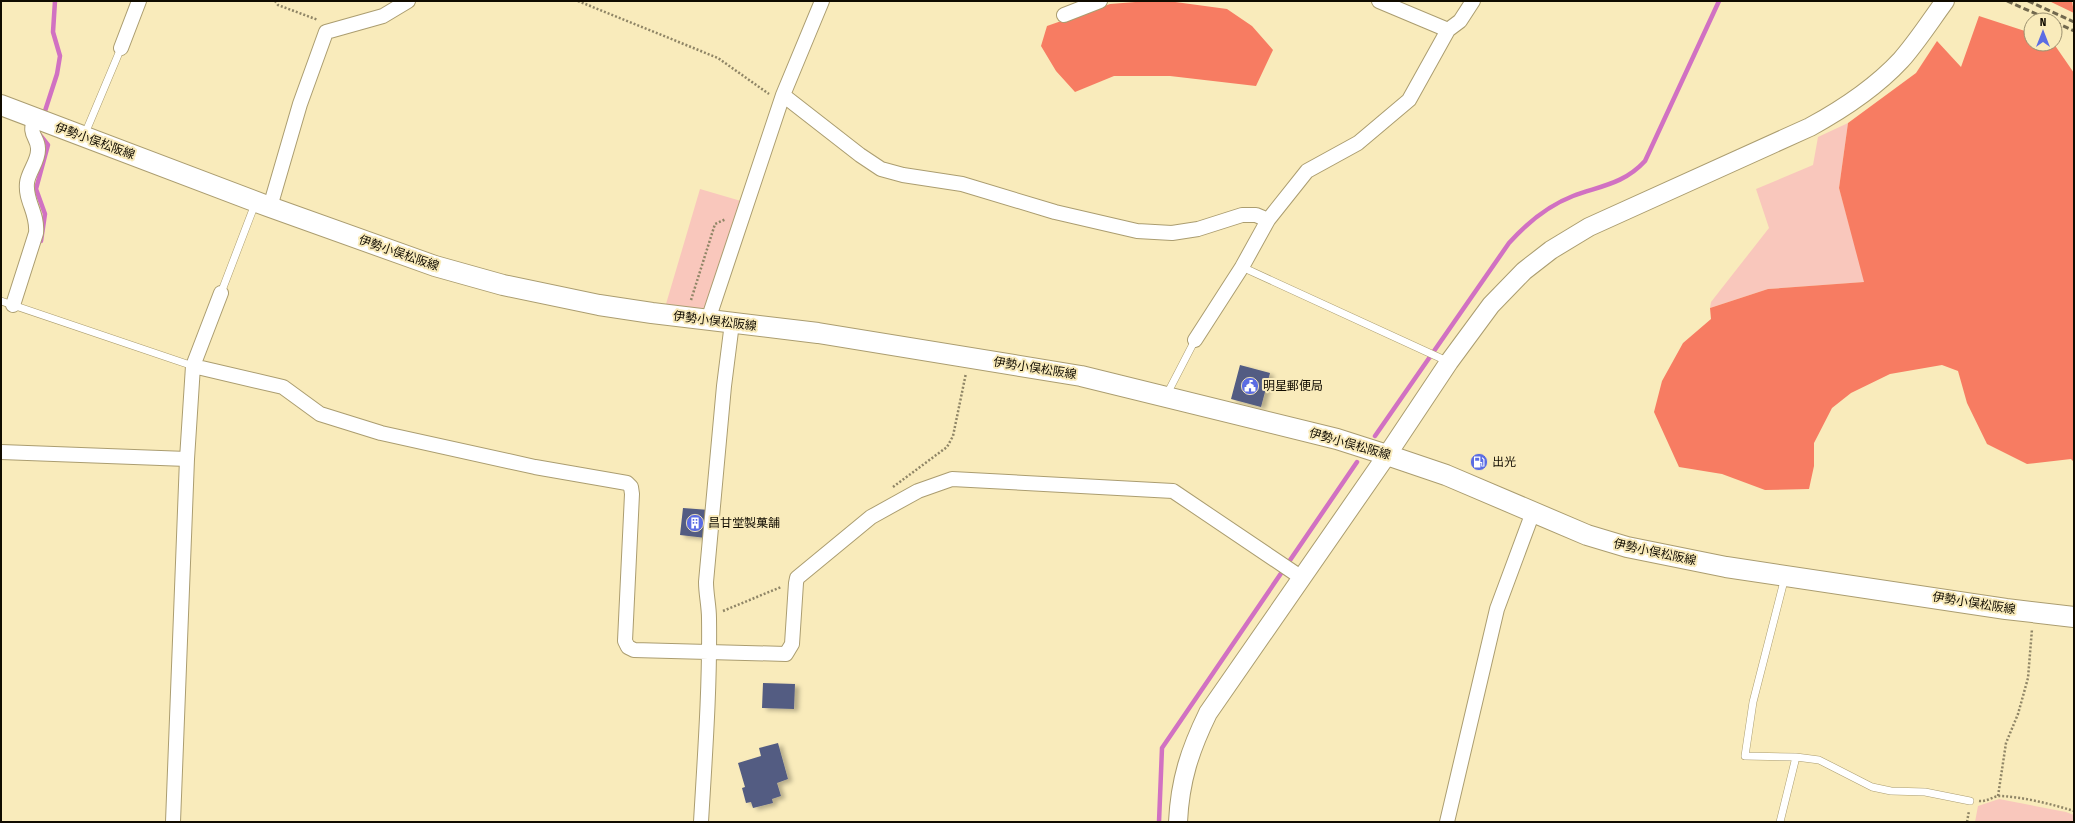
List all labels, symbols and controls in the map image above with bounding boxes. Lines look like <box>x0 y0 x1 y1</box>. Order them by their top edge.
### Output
north arrow <box>2023 12 2063 52</box>
text: N <box>2040 16 2046 29</box>
street label: 伊勢小俣松阪線 <box>53 120 137 162</box>
street label: 伊勢小俣松阪線 <box>357 233 441 273</box>
street label: 伊勢小俣松阪線 <box>672 309 758 333</box>
street label: 伊勢小俣松阪線 <box>992 355 1078 381</box>
public building icon: 明星郵便局 <box>1240 376 1260 396</box>
place label: 明星郵便局 <box>1263 379 1323 393</box>
street label: 伊勢小俣松阪線 <box>1308 426 1392 462</box>
fuel station icon: 出光 <box>1469 452 1489 472</box>
place label: 出光 <box>1492 455 1516 469</box>
building icon: 昌甘堂製菓舗 <box>685 513 705 533</box>
place label: 昌甘堂製菓舗 <box>708 516 780 530</box>
street label: 伊勢小俣松阪線 <box>1612 536 1698 568</box>
street label: 伊勢小俣松阪線 <box>1931 590 2017 616</box>

